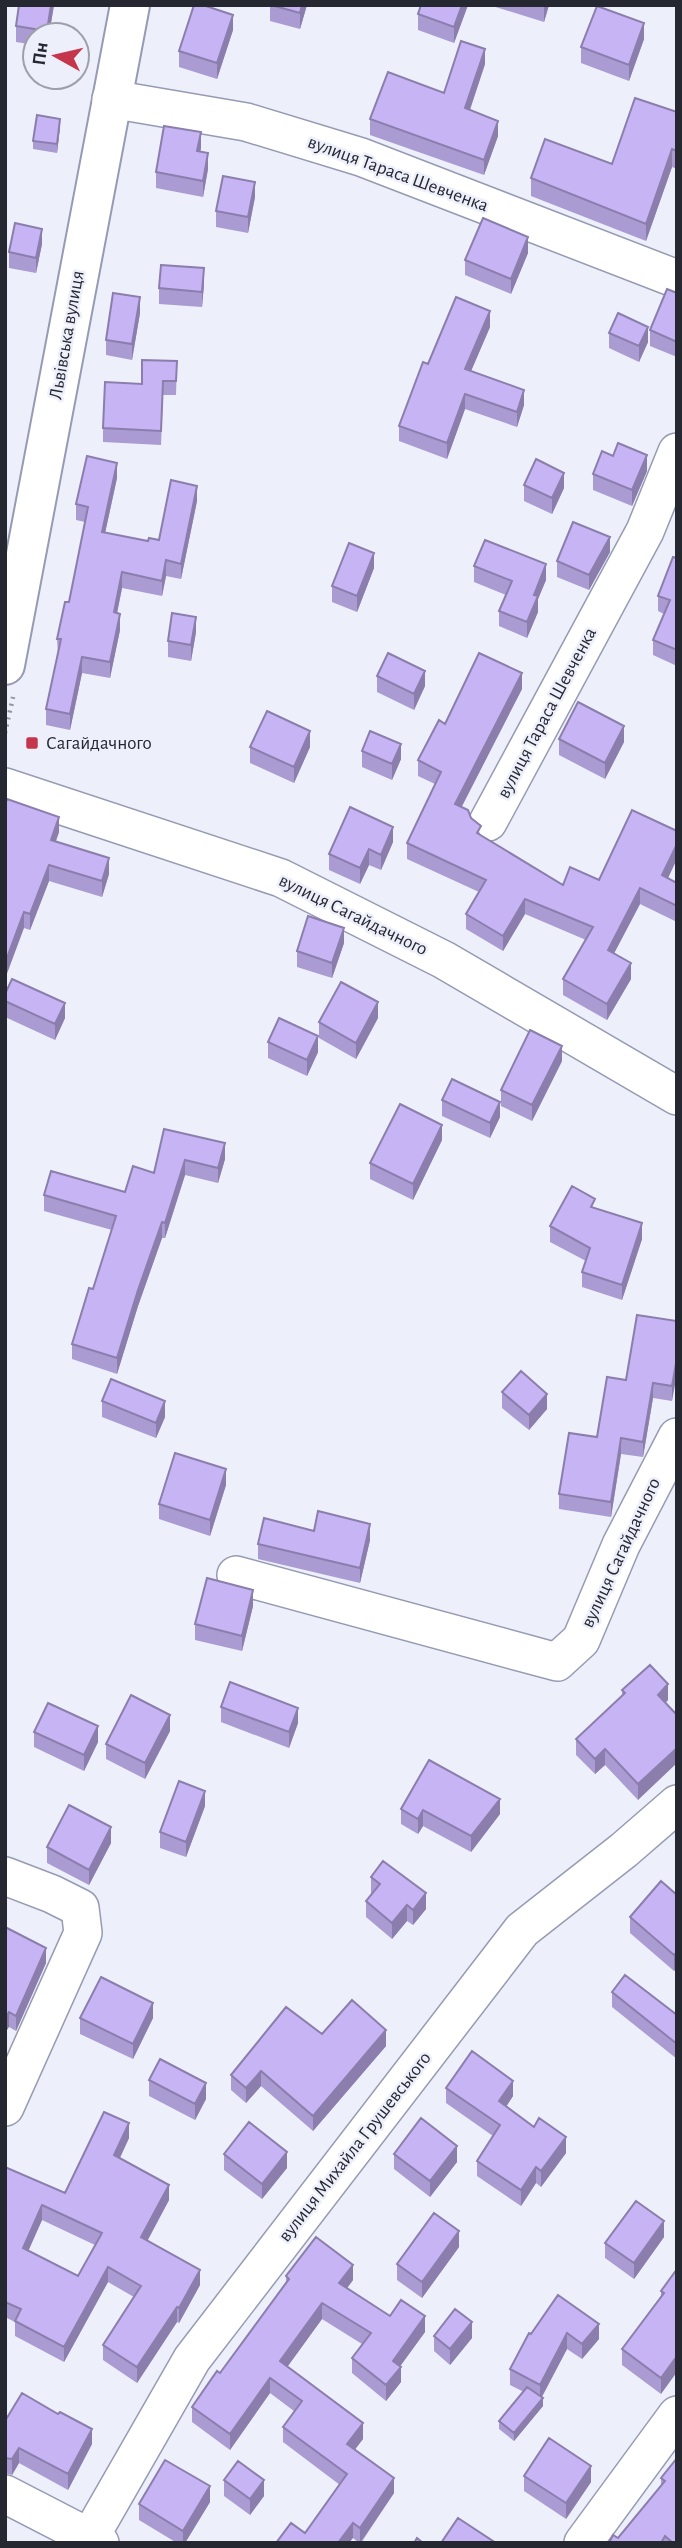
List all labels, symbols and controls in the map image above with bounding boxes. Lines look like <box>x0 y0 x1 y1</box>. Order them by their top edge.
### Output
north arrow <box>21 21 91 91</box>
text: Пн <box>30 41 52 67</box>
street label: вулиця Тараса Шевченка <box>305 132 491 216</box>
street label: Львівська вулиця <box>46 269 88 401</box>
street label: вулиця Тараса Шевченка <box>494 624 600 802</box>
place label: Сагайдачного <box>46 734 152 753</box>
marker: Сагайдачного <box>24 735 40 751</box>
street label: вулиця Сагайдачного <box>276 871 430 959</box>
street label: вулиця Сагайдачного <box>578 1475 664 1631</box>
street label: вулиця Михайла Грушевського <box>275 2049 435 2245</box>

